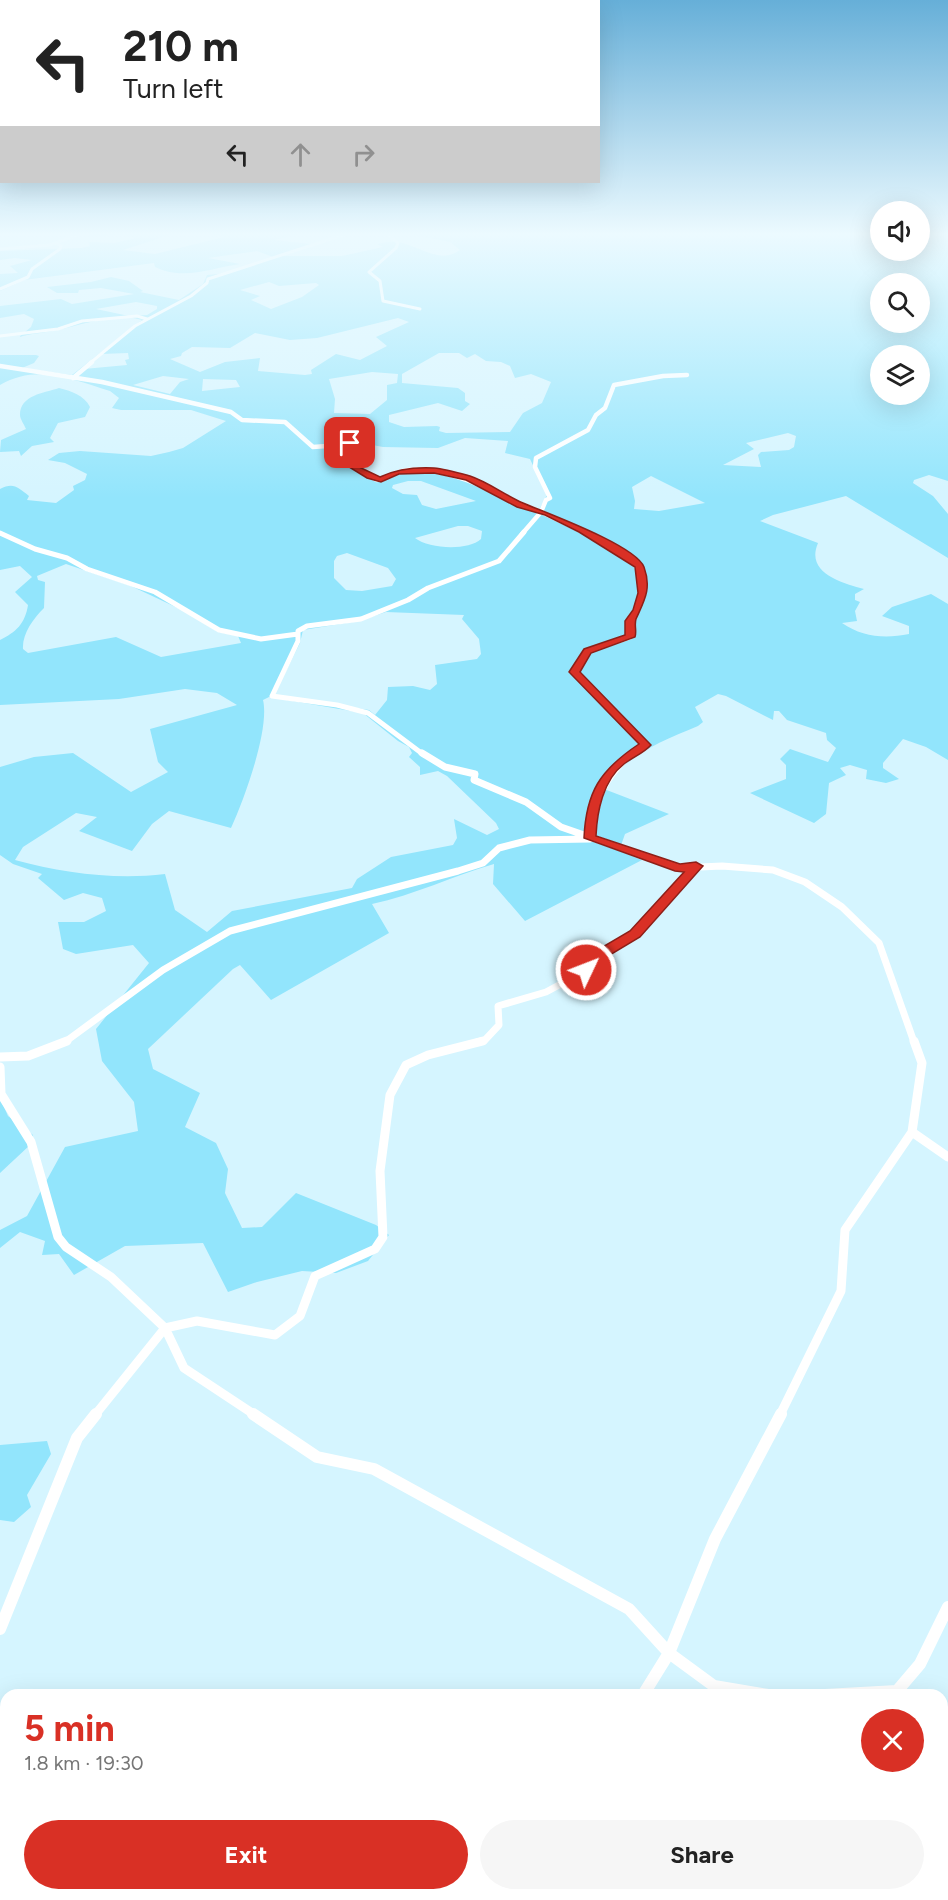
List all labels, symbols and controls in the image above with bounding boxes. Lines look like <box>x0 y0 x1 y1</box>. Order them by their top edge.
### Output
text: 210 m <box>123 21 239 72</box>
icon: left <box>24 24 102 102</box>
text: Turn left <box>123 72 223 105</box>
icon: left <box>221 138 254 171</box>
icon: ahead <box>284 138 317 171</box>
icon: right <box>347 138 380 171</box>
map controls <box>870 201 930 405</box>
button: sound <box>870 201 930 261</box>
button: search <box>870 273 930 333</box>
button: layers <box>870 345 930 405</box>
pin <box>324 417 375 468</box>
icon: arrive <box>333 426 366 459</box>
position arrow <box>554 938 618 1002</box>
text: 5 min <box>24 1707 115 1750</box>
button: close <box>861 1709 924 1772</box>
text: 1.8 km · 19:30 <box>24 1751 144 1775</box>
button: Exit <box>24 1820 468 1889</box>
button: Share <box>480 1820 924 1889</box>

